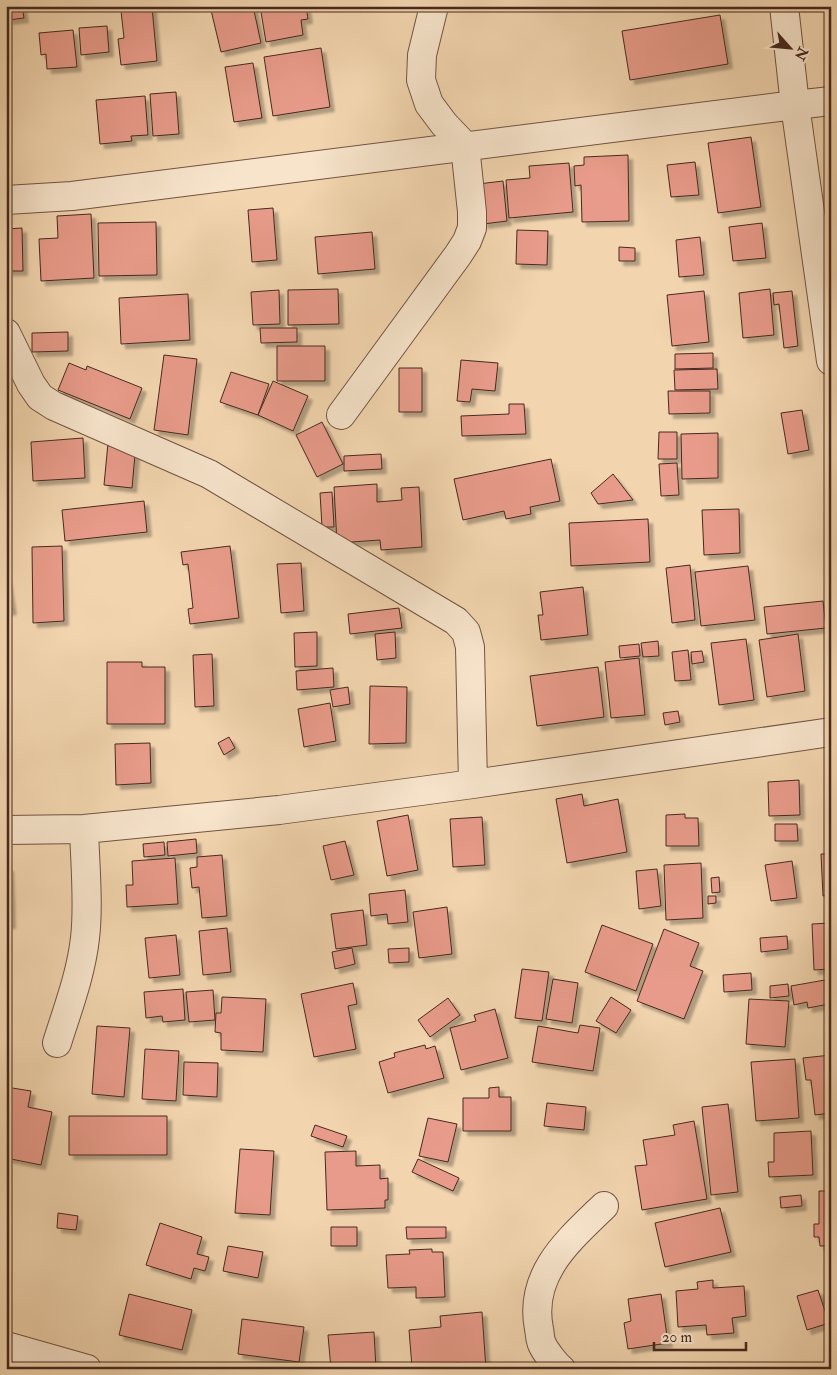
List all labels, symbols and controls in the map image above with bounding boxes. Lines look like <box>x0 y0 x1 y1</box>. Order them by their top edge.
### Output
north arrow <box>764 22 814 72</box>
text: N <box>791 43 812 64</box>
scale bar <box>654 1320 747 1352</box>
text: 20 m <box>662 1328 692 1347</box>

